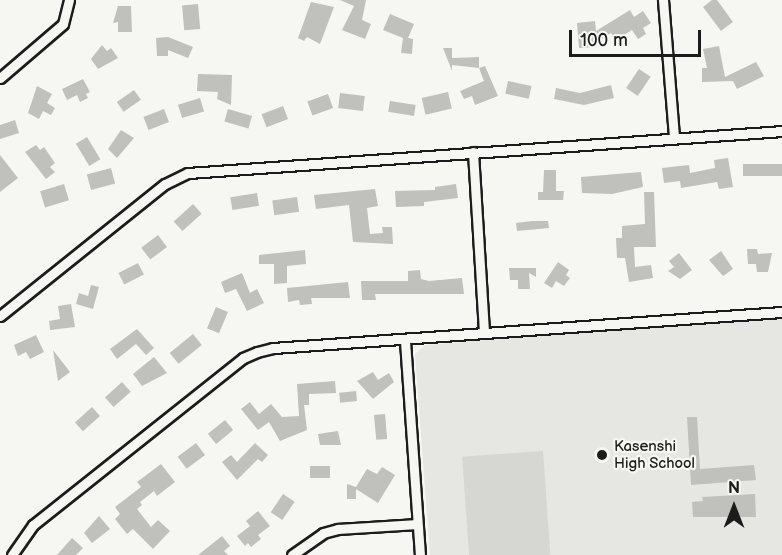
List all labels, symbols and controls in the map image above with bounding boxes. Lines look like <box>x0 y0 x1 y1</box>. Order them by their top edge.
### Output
scale bar <box>572 18 704 56</box>
text: 100 m <box>580 30 628 51</box>
place label: Kasenshi High School <box>614 437 695 472</box>
marker: Kasenshi High School <box>595 448 609 462</box>
north arrow <box>704 477 764 537</box>
text: N <box>728 479 740 498</box>

